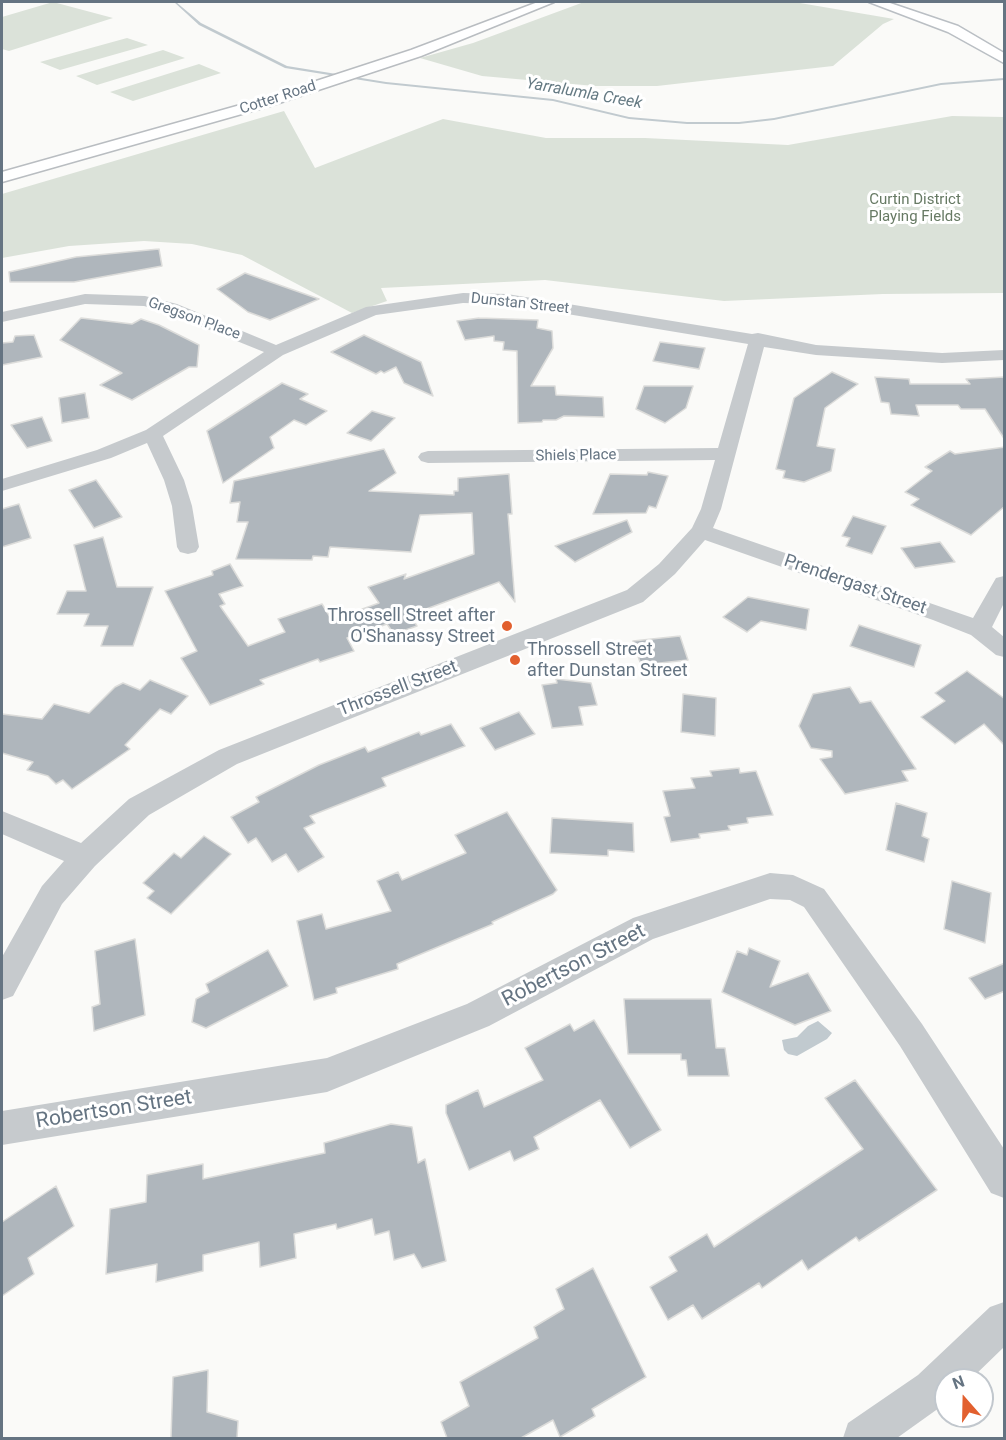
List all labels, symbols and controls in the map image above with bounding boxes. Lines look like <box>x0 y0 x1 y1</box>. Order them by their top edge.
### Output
water label: Yarralumla Creek <box>524 74 644 114</box>
street label: Cotter Road <box>238 77 318 119</box>
park label: Curtin District Playing Fields <box>869 191 961 226</box>
street label: Dunstan Street <box>470 290 570 318</box>
street label: Gregson Place <box>145 294 243 344</box>
street label: Shiels Place <box>535 446 617 466</box>
street label: Prendergast Street <box>781 550 929 620</box>
place label: Throssell Street after O'Shanassy Street <box>327 605 495 648</box>
marker: Throssell Street after O'Shanassy Street <box>500 619 514 633</box>
place label: Throssell Street after Dunstan Street <box>527 639 688 682</box>
marker: Throssell Street after Dunstan Street <box>508 653 522 667</box>
street label: Throssell Street <box>335 656 461 722</box>
street label: Robertson Street <box>498 919 650 1013</box>
street label: Robertson Street <box>34 1085 194 1135</box>
north arrow <box>934 1368 994 1428</box>
text: N <box>950 1372 967 1393</box>

